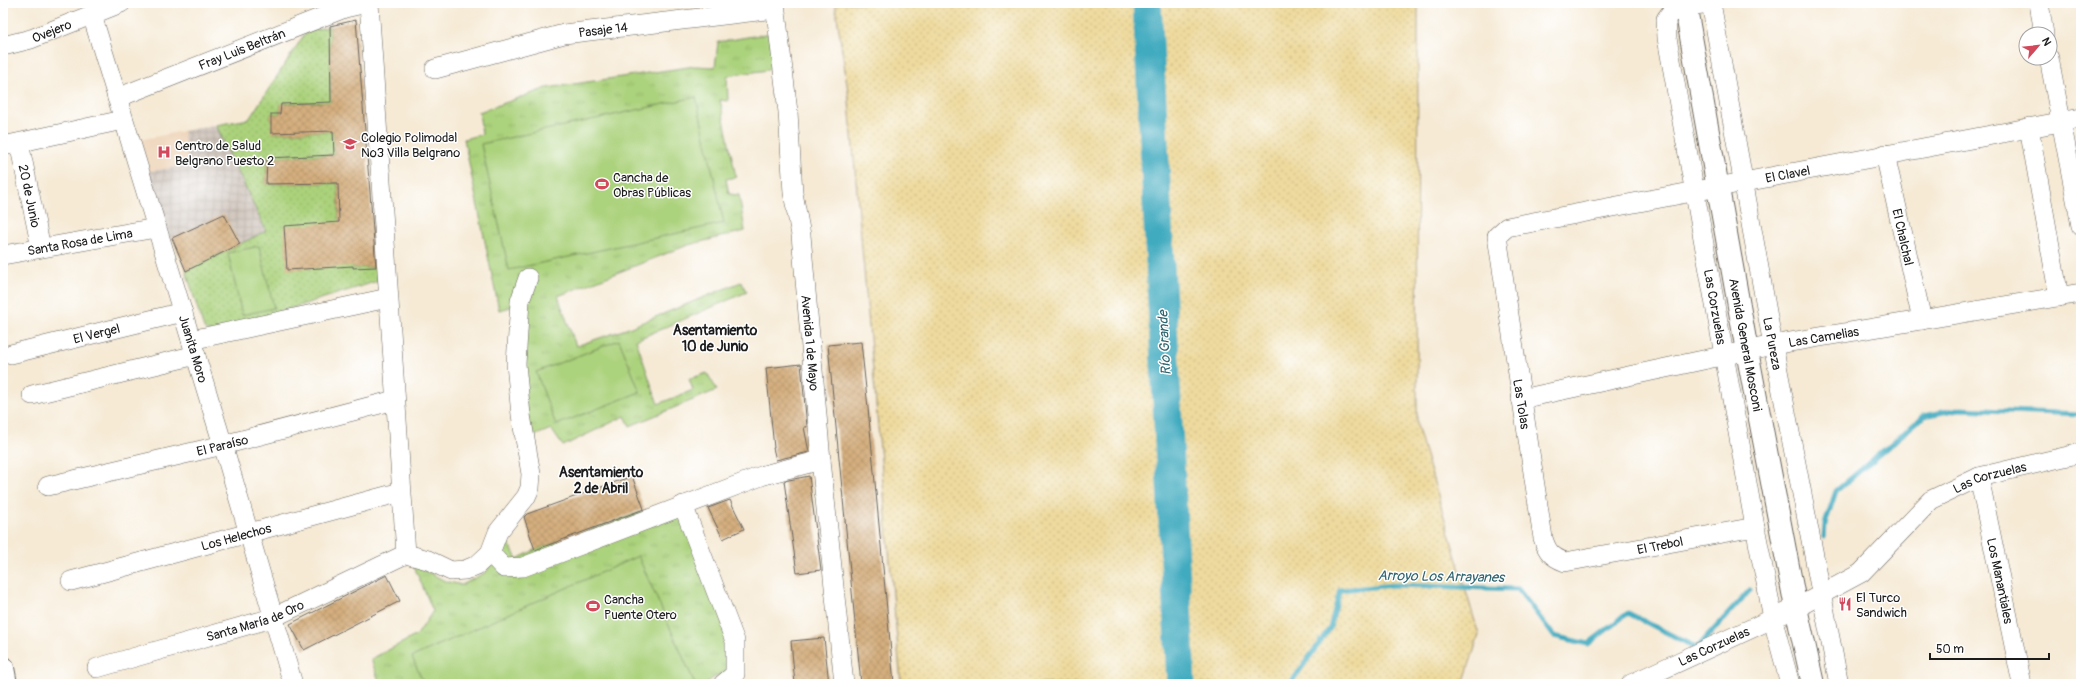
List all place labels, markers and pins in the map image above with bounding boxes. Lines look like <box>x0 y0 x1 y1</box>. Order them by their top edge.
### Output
place label: Colegio Polimodal Nº3 Villa Belgrano <box>361 130 460 161</box>
school or university icon: Colegio Polimodal Nº3 Villa Belgrano <box>342 136 358 152</box>
place label: Centro de Salud Belgrano Puesto 2 <box>175 138 274 169</box>
hospital icon: Centro de Salud Belgrano Puesto 2 <box>156 144 172 160</box>
place label: Cancha de Obras Públicas <box>613 170 691 201</box>
sports icon: Cancha de Obras Públicas <box>594 176 610 192</box>
place label: El Turco Sandwich <box>1856 590 1907 621</box>
place label: Cancha Puente Otero <box>604 592 677 623</box>
restaurant icon: El Turco Sandwich <box>1837 596 1853 612</box>
sports icon: Cancha Puente Otero <box>585 598 601 614</box>

